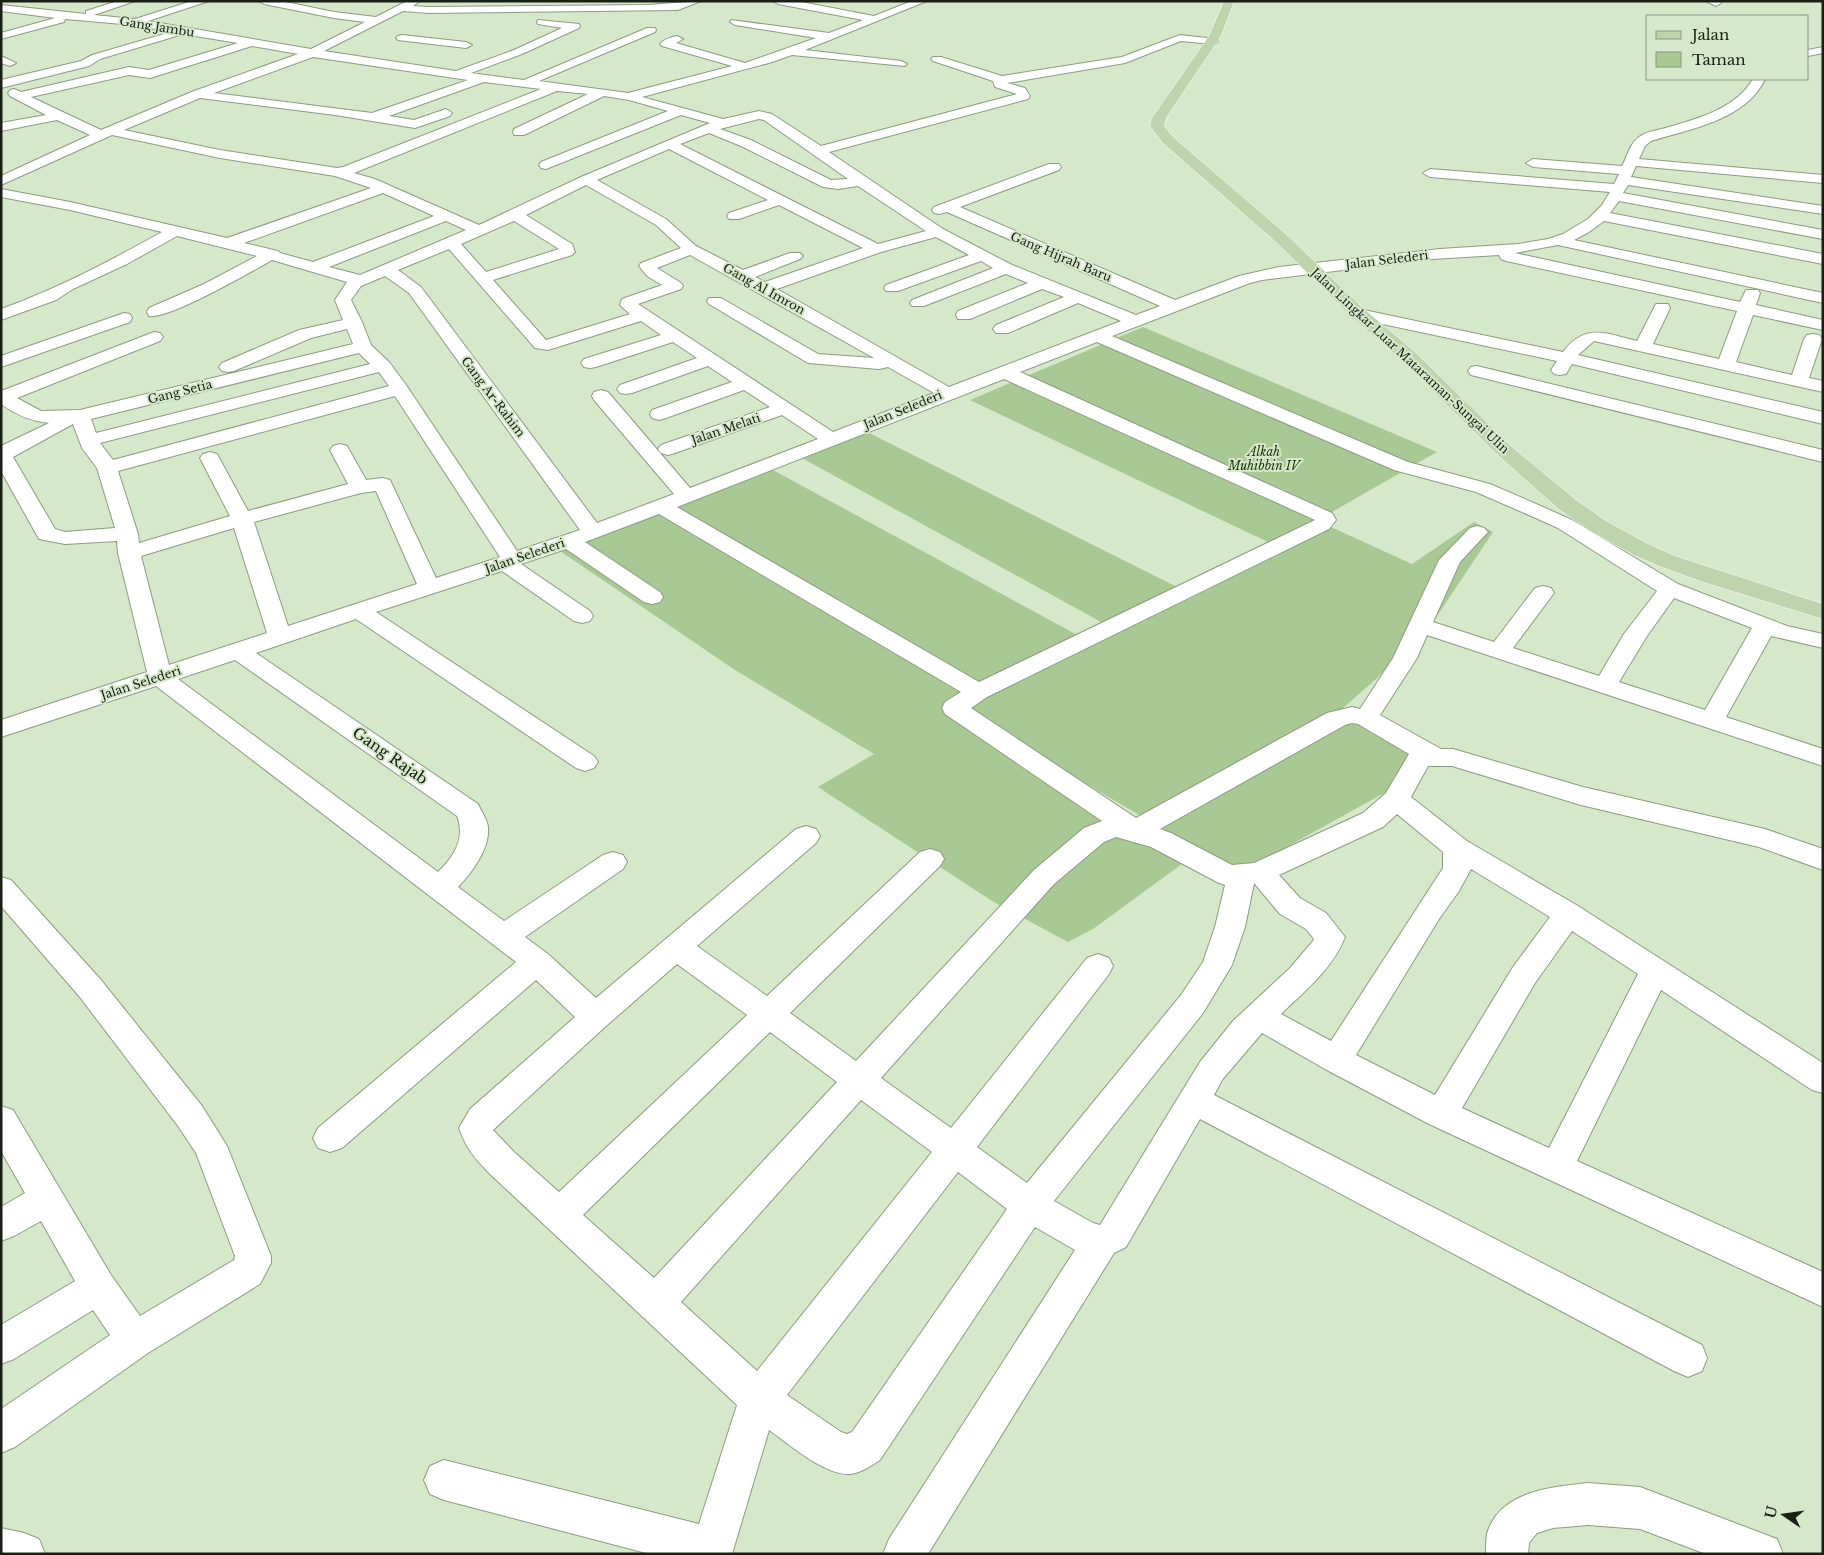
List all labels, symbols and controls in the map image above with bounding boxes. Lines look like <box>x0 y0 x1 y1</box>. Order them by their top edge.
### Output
street label: Gang Jambu <box>119 13 196 40</box>
legend <box>1646 15 1809 80</box>
text: Jalan <box>1690 25 1729 44</box>
text: Taman <box>1692 50 1746 69</box>
street label: Gang Hijrah Baru <box>1008 228 1114 285</box>
street label: Jalan Selederi <box>1343 247 1429 272</box>
street label: Gang Al Imron <box>721 260 808 317</box>
street label: Jalan Lingkar Luar Mataraman-Sungai Ulin <box>1307 263 1512 457</box>
street label: Gang Ar-Rahim <box>458 354 529 440</box>
street label: Gang Setia <box>146 376 214 407</box>
street label: Jalan Selederi <box>859 387 944 433</box>
street label: Jalan Melati <box>687 410 762 448</box>
park label: Alkah Muhibbin IV <box>1227 444 1302 473</box>
street label: Jalan Selederi <box>481 535 567 577</box>
street label: Jalan Selederi <box>97 662 183 703</box>
street label: Gang Rajab <box>349 723 432 789</box>
north arrow <box>1759 1490 1809 1540</box>
text: U <box>1761 1503 1782 1520</box>

